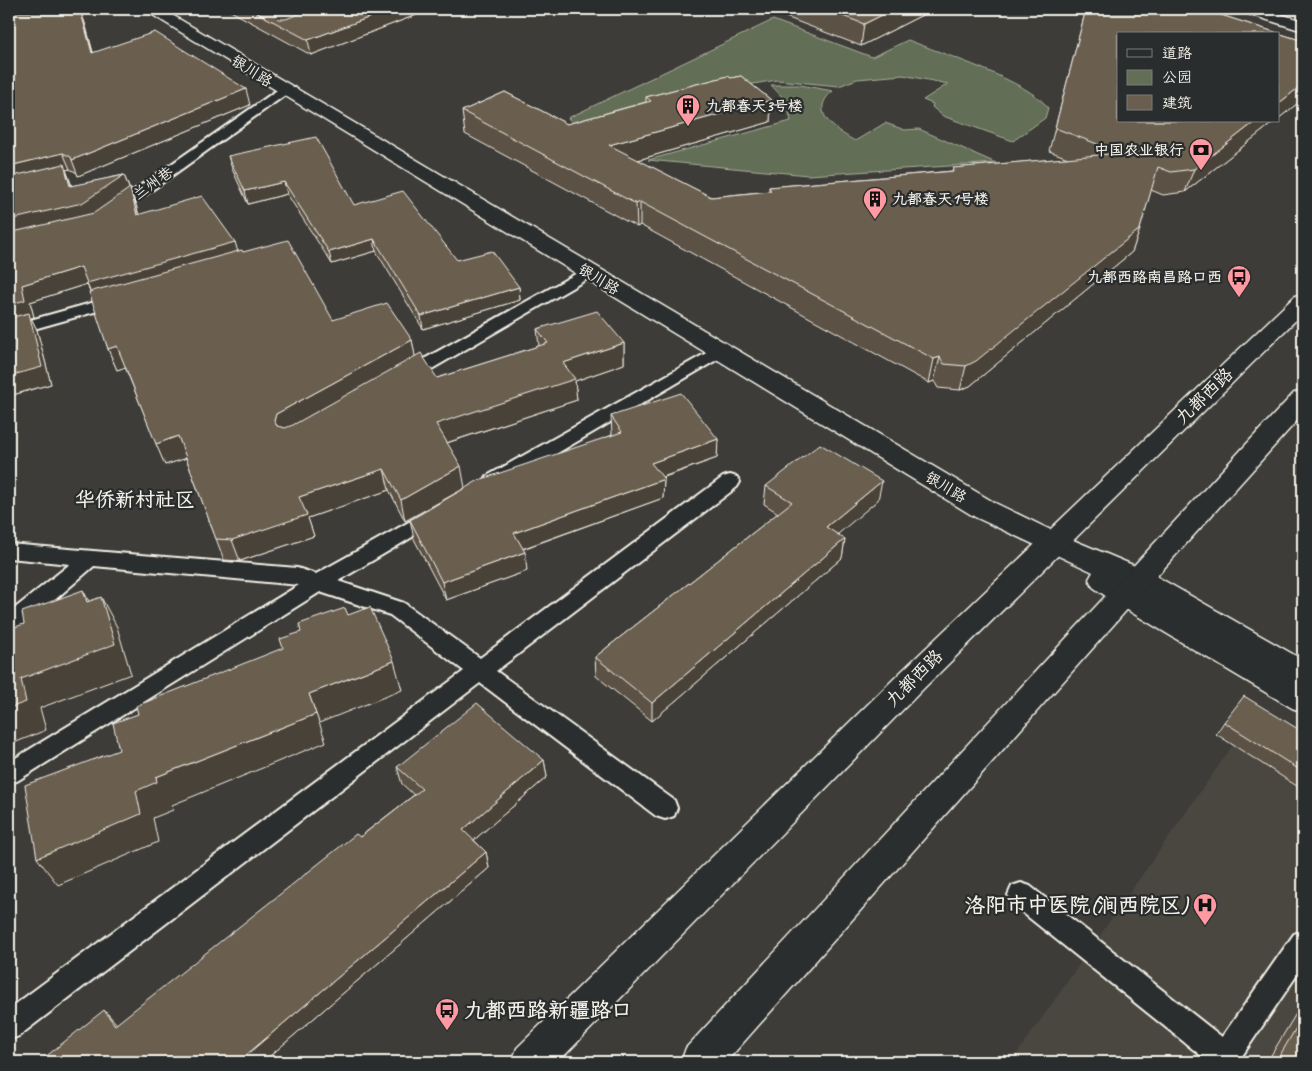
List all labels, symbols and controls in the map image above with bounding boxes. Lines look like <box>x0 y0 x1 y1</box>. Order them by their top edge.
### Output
legend <box>1117 32 1280 122</box>
text: 道路 <box>1162 44 1192 63</box>
street label: 银川路 <box>228 51 276 91</box>
text: 公园 <box>1162 68 1192 87</box>
building icon: 九都春天3号楼 <box>675 93 701 127</box>
text: 建筑 <box>1162 94 1192 113</box>
place label: 九都春天3号楼 <box>706 97 803 116</box>
bank icon: 中国农业银行 <box>1188 137 1214 171</box>
place label: 中国农业银行 <box>1094 141 1184 160</box>
street label: 兰州巷 <box>130 162 177 204</box>
building icon: 九都春天1号楼 <box>862 186 888 220</box>
place label: 九都春天1号楼 <box>892 190 989 209</box>
street label: 银川路 <box>575 260 623 299</box>
bus stop icon: 九都西路南昌路口西 <box>1226 264 1252 298</box>
place label: 九都西路南昌路口西 <box>1087 268 1222 287</box>
street label: 九都西路 <box>1170 363 1238 429</box>
street label: 银川路 <box>922 468 970 507</box>
district label: 华侨新村社区 <box>75 487 195 512</box>
street label: 九都西路 <box>881 645 947 711</box>
place label: 洛阳市中医院(涧西院区) <box>964 892 1190 918</box>
hospital icon: 洛阳市中医院(涧西院区) <box>1192 892 1218 926</box>
bus stop icon: 九都西路新疆路口 <box>434 997 460 1031</box>
place label: 九都西路新疆路口 <box>464 997 632 1023</box>

